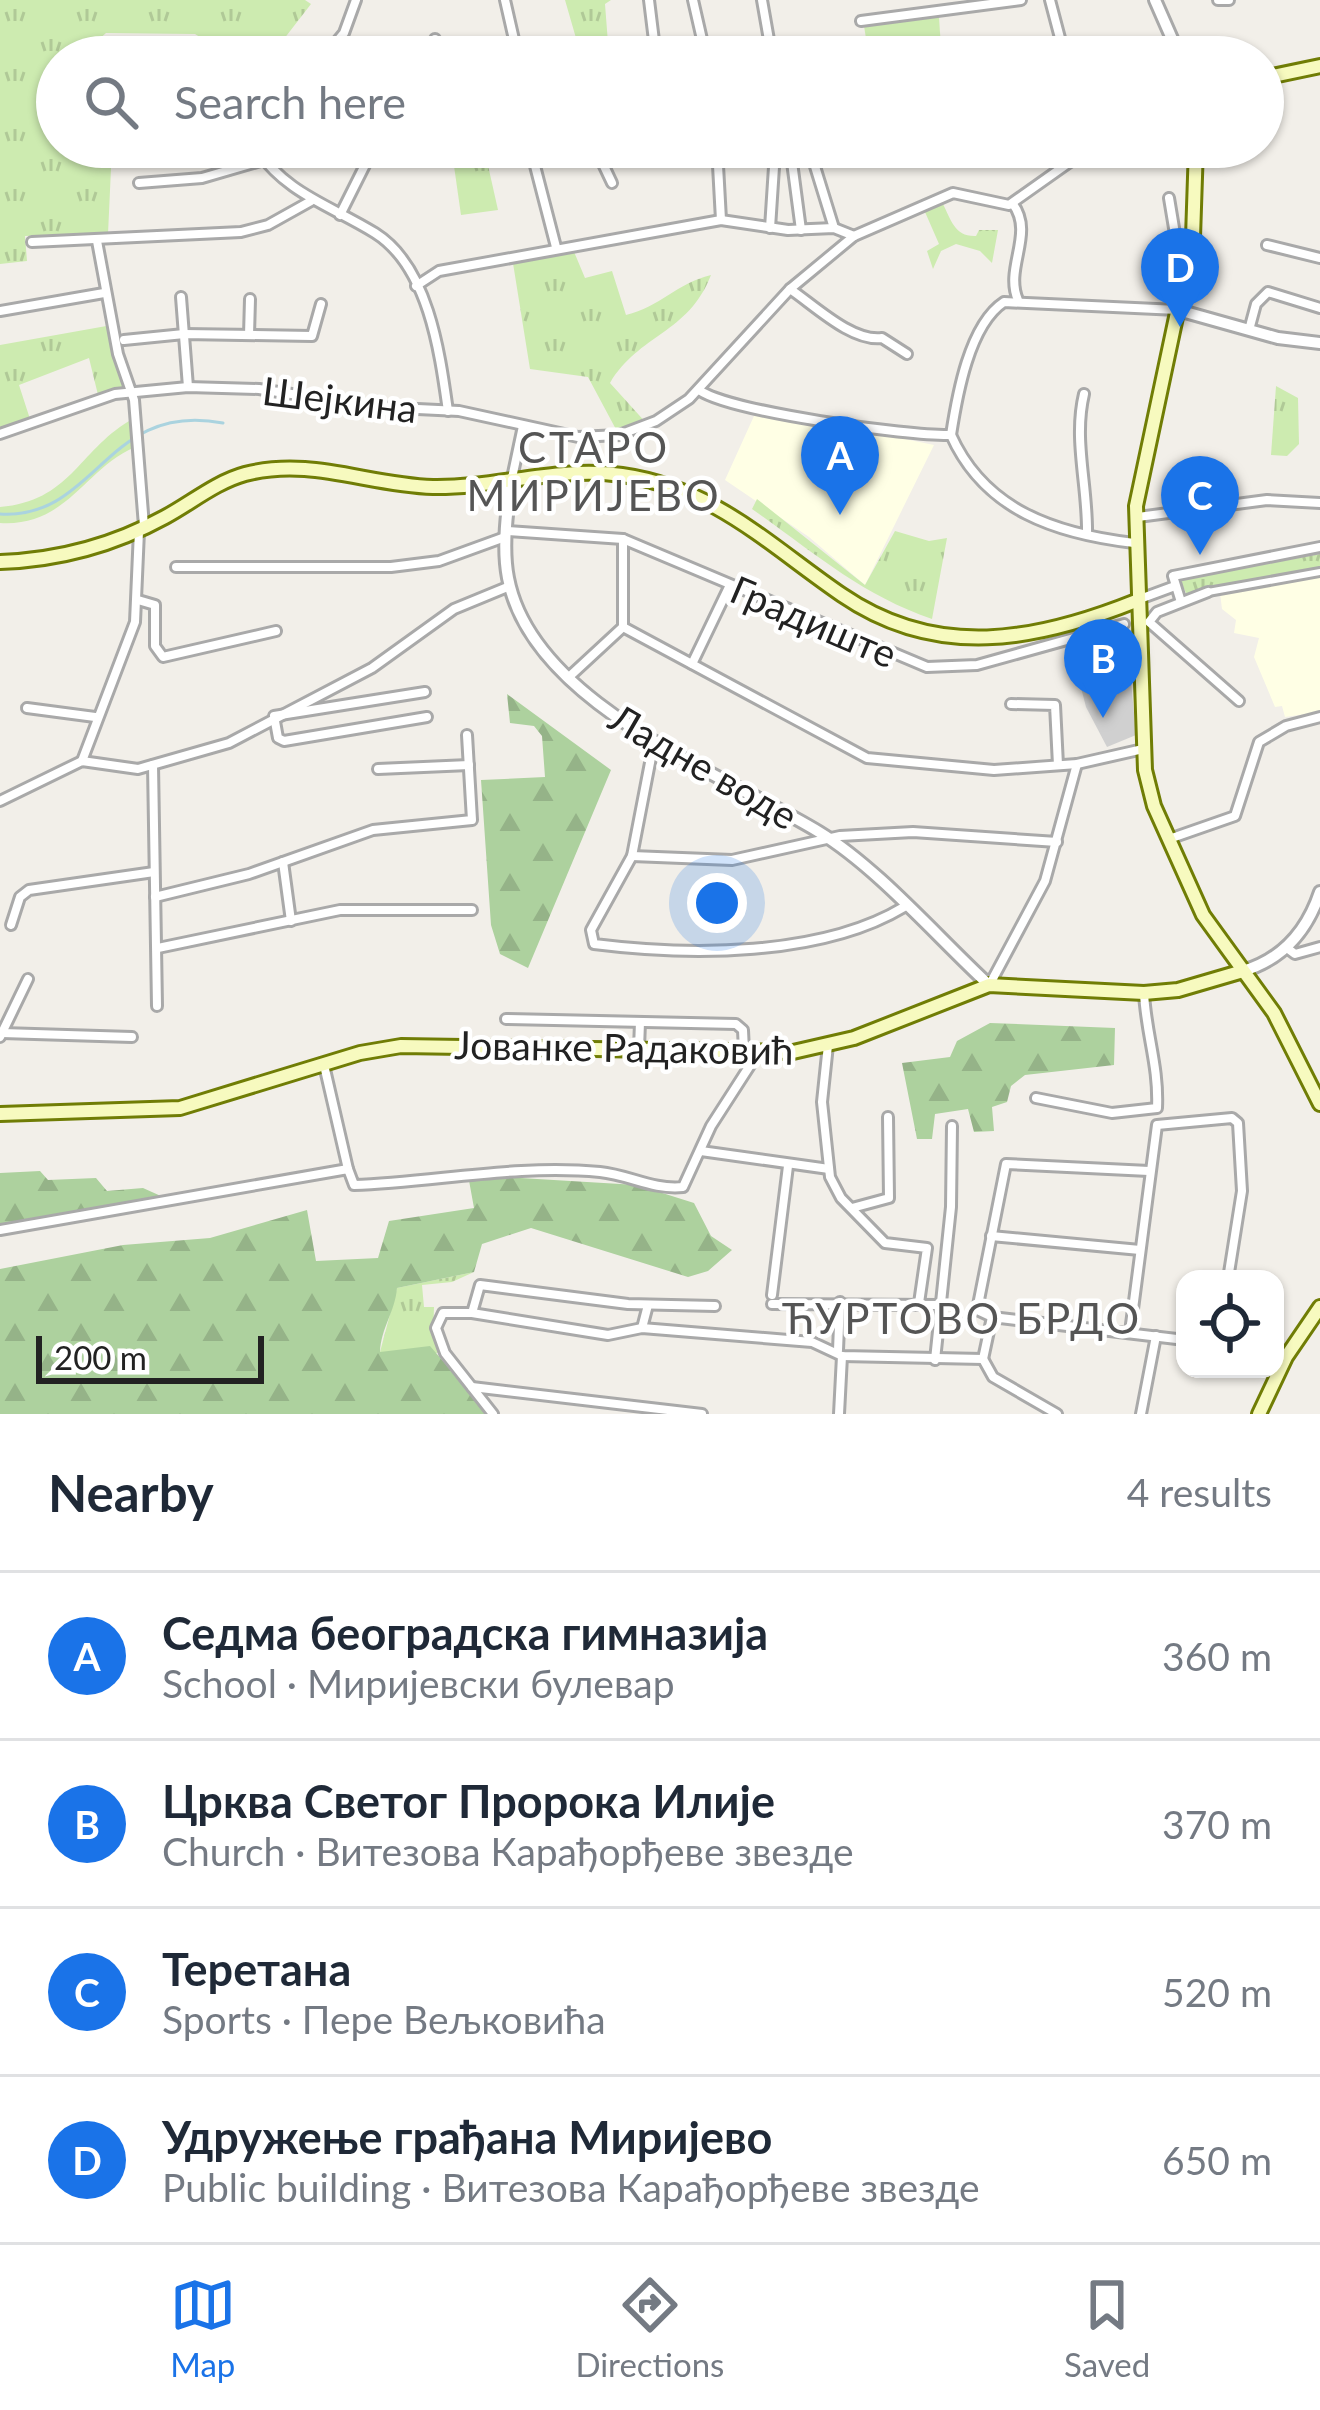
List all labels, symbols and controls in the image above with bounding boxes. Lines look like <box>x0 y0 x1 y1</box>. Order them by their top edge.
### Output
search box <box>36 36 1284 168</box>
icon: search <box>78 69 144 135</box>
text: Search here <box>174 75 406 129</box>
pin: D <box>1141 228 1219 327</box>
street label: Шејкина <box>260 367 420 431</box>
pin: A <box>801 416 879 515</box>
district label: СТАРО МИРИЈЕВО <box>466 422 722 520</box>
pin: C <box>1161 456 1239 555</box>
street label: Градиште <box>724 565 904 677</box>
pin: B <box>1064 619 1142 718</box>
street label: Ладне воде <box>601 693 806 838</box>
your location <box>687 873 747 933</box>
street label: Јованке Радаковић <box>454 1021 794 1073</box>
map controls <box>1176 1270 1284 1378</box>
button: locate <box>1176 1270 1284 1378</box>
district label: ЋУРТОВО БРДО <box>782 1293 1142 1343</box>
scale bar <box>36 1330 264 1383</box>
text: 200 m <box>54 1337 147 1377</box>
text: Nearby <box>48 1462 214 1523</box>
text: 4 results <box>1127 1469 1272 1515</box>
text: Седма београдска гимназија <box>162 1606 768 1660</box>
text: A <box>73 1633 101 1679</box>
text: 360 m <box>1162 1633 1272 1679</box>
text: School · Миријевски булевар <box>162 1660 675 1706</box>
text: Црква Светог Пророка Илије <box>162 1774 775 1828</box>
text: B <box>74 1801 100 1847</box>
text: 370 m <box>1162 1801 1272 1847</box>
text: Church · Витезова Карађорђеве звезде <box>162 1828 854 1874</box>
text: Теретана <box>162 1942 351 1996</box>
text: C <box>74 1969 100 2015</box>
text: 520 m <box>1162 1969 1272 2015</box>
text: Sports · Пере Вељковића <box>162 1996 606 2042</box>
text: Удружење грађана Миријево <box>162 2110 772 2164</box>
text: D <box>72 2137 102 2183</box>
text: 650 m <box>1162 2137 1272 2183</box>
text: Public building · Витезова Карађорђеве звезде <box>162 2164 980 2210</box>
tab: Map <box>170 2272 236 2384</box>
tab: Directions <box>575 2272 724 2384</box>
tab: Saved <box>1064 2272 1150 2384</box>

